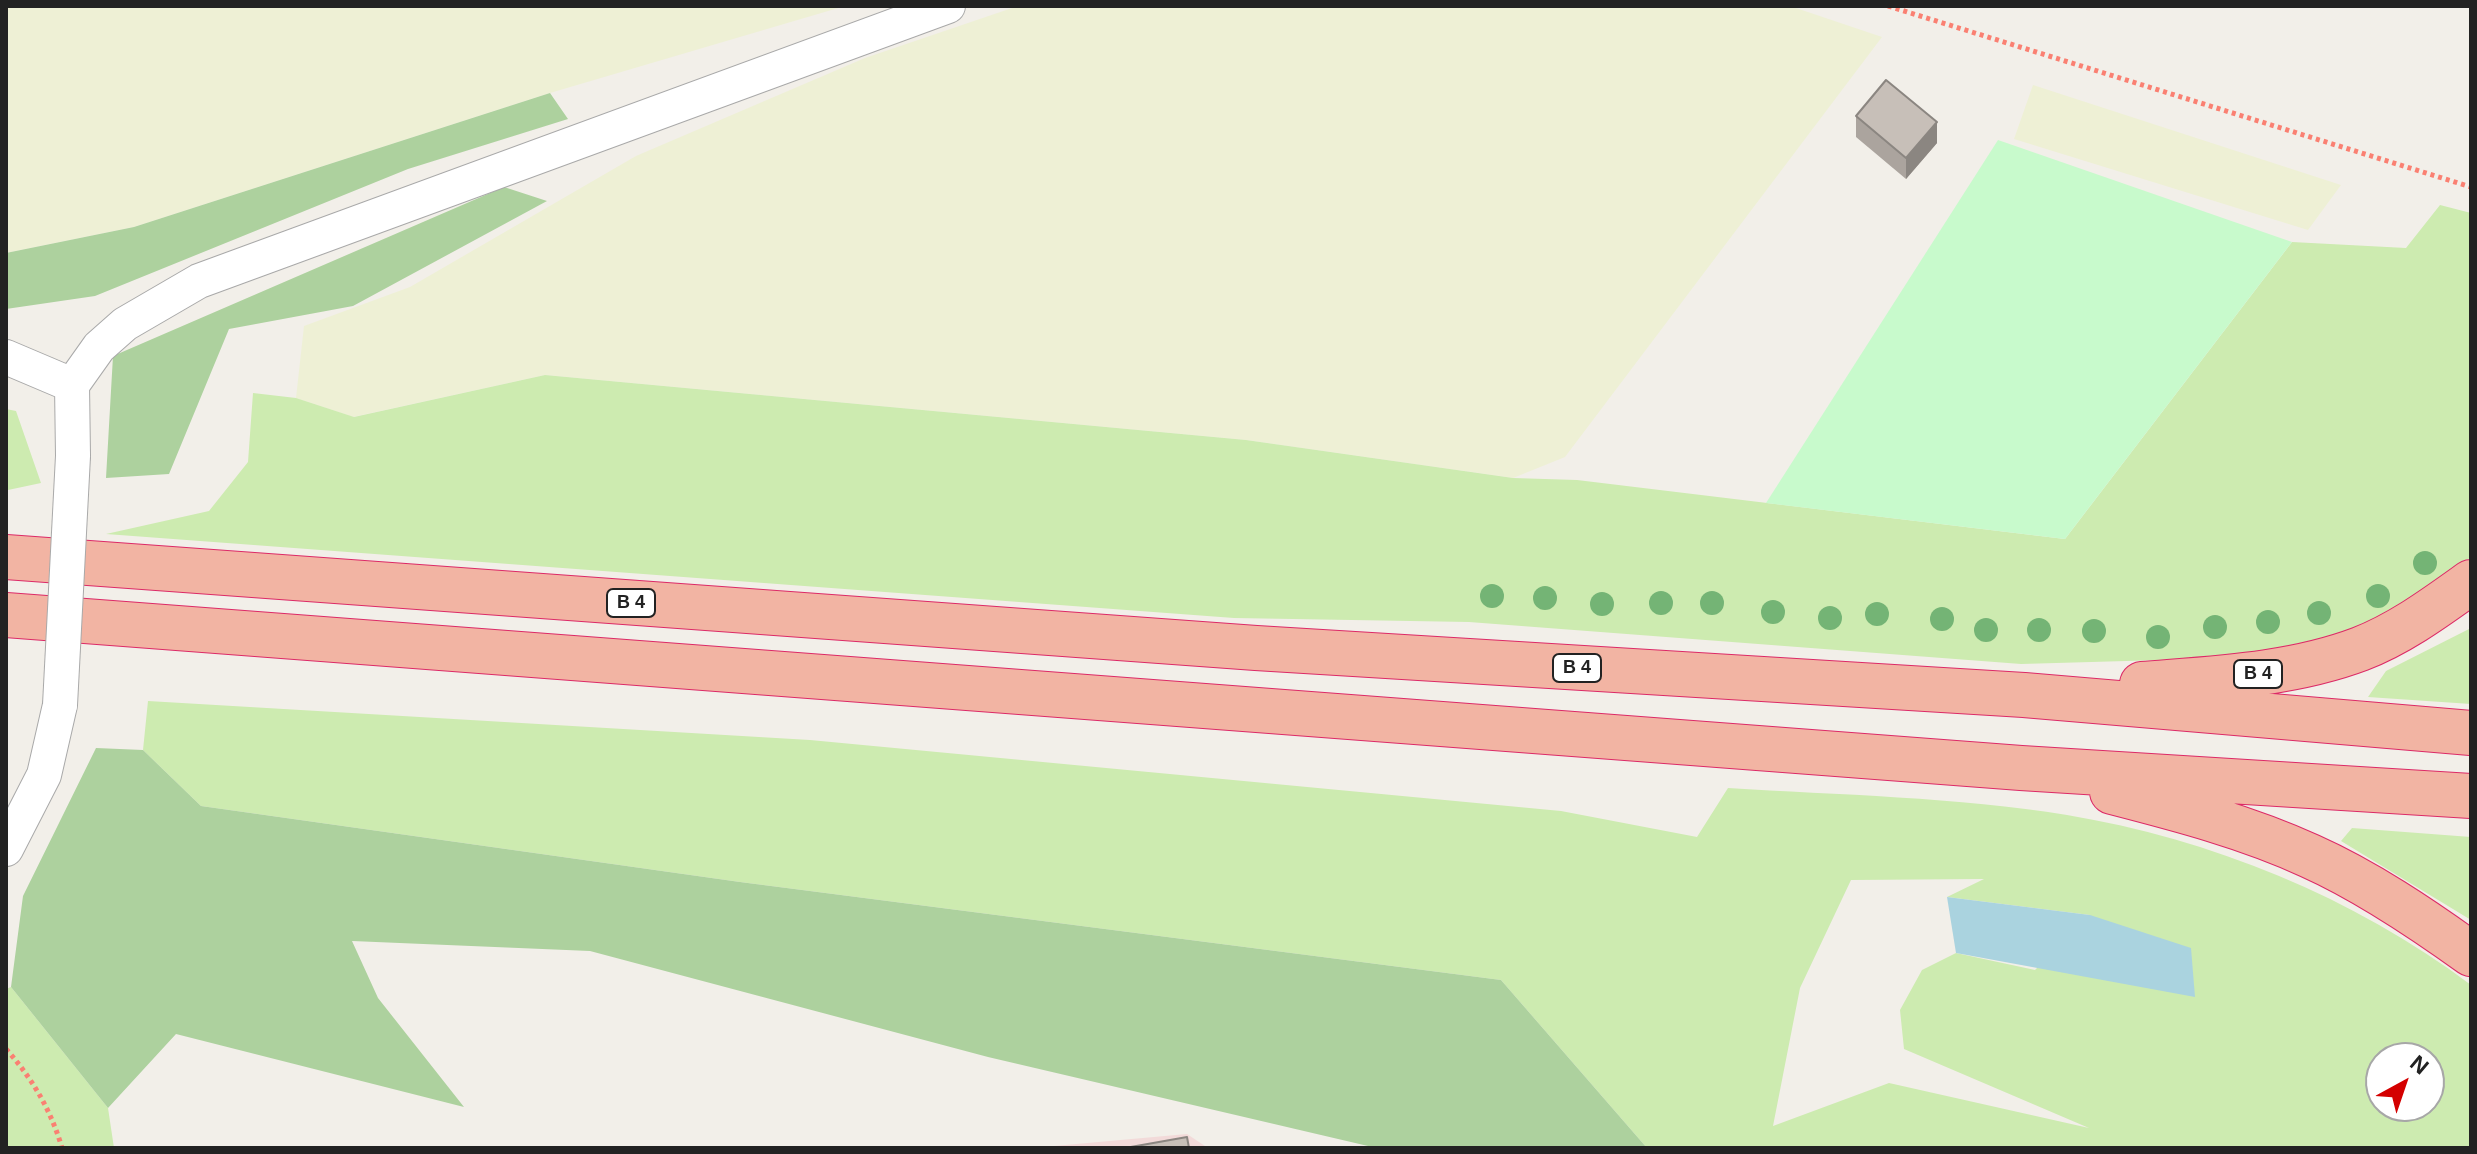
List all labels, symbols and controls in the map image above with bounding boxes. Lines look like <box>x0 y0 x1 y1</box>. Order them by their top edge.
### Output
road number: B 4 <box>607 589 655 617</box>
road number: B 4 <box>1553 654 1601 682</box>
road number: B 4 <box>2234 660 2282 688</box>
north arrow <box>2365 1042 2445 1122</box>
text: N <box>2405 1050 2434 1079</box>

